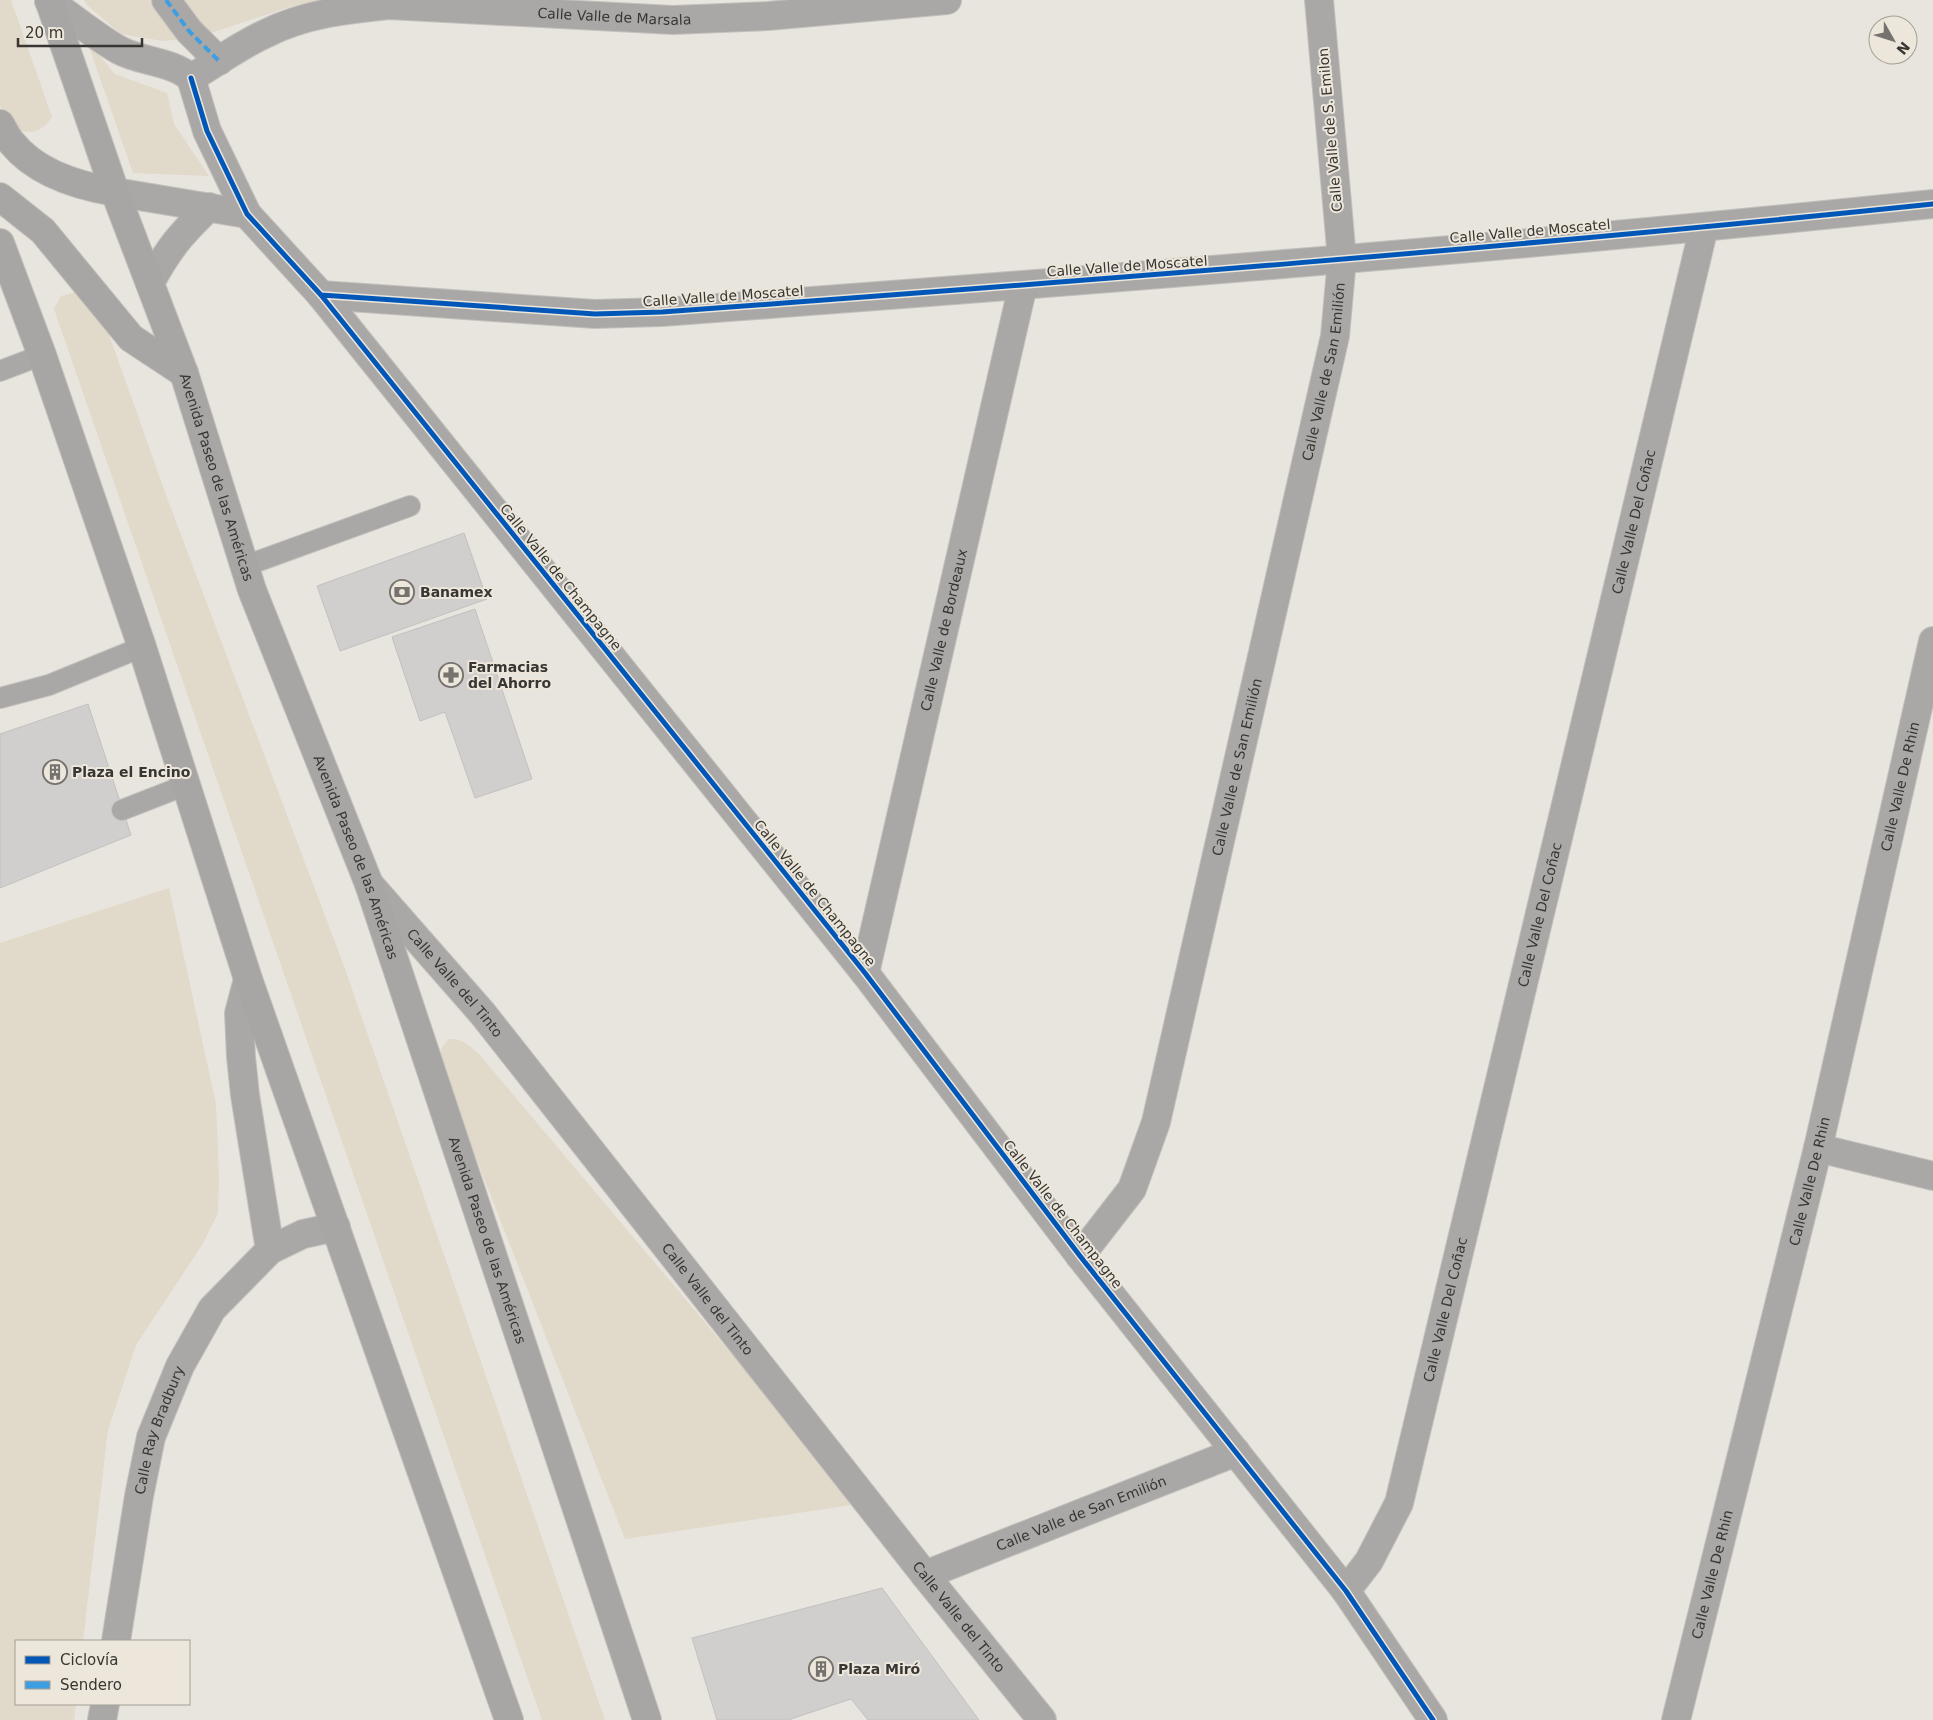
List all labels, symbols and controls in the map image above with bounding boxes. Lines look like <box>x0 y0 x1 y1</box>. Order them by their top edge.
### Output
street label: Calle Valle de Marsala <box>537 5 692 28</box>
scale bar <box>18 15 141 47</box>
north arrow <box>1868 15 1918 65</box>
text: 20 m <box>25 24 63 42</box>
text: N <box>1893 39 1913 58</box>
street label: Calle Valle de S. Emilon <box>1315 47 1345 213</box>
street label: Calle Valle de Moscatel <box>1449 216 1611 246</box>
street label: Calle Valle de Moscatel <box>1046 252 1208 280</box>
street label: Calle Valle de Moscatel <box>642 282 804 310</box>
street label: Calle Valle de San Emilión <box>1299 282 1348 462</box>
street label: Avenida Paseo de las Américas <box>177 371 257 583</box>
street label: Calle Valle Del Coñac <box>1609 448 1659 596</box>
street label: Calle Valle de Champagne <box>497 501 625 653</box>
street label: Calle Valle de Bordeaux <box>917 547 970 713</box>
bank icon: Banamex <box>389 579 415 605</box>
place label: Banamex <box>420 584 493 600</box>
place label: Farmacias del Ahorro <box>468 659 551 691</box>
pharmacy icon: Farmacias del Ahorro <box>438 662 464 688</box>
street label: Calle Valle de San Emilión <box>1209 677 1265 857</box>
street label: Calle Valle De Rhin <box>1878 720 1922 853</box>
street label: Avenida Paseo de las Américas <box>311 753 402 961</box>
building icon: Plaza el Encino <box>42 759 68 785</box>
place label: Plaza el Encino <box>72 764 191 780</box>
street label: Calle Valle de Champagne <box>751 817 879 969</box>
street label: Calle Valle Del Coñac <box>1515 841 1565 989</box>
street label: Calle Valle del Tinto <box>404 925 506 1040</box>
street label: Calle Valle De Rhin <box>1786 1115 1833 1248</box>
street label: Avenida Paseo de las Américas <box>446 1135 529 1346</box>
street label: Calle Valle de Champagne <box>1000 1137 1126 1291</box>
street label: Calle Valle Del Coñac <box>1420 1235 1470 1384</box>
street label: Calle Valle del Tinto <box>659 1240 757 1358</box>
street label: Calle Ray Bradbury <box>132 1363 187 1496</box>
street label: Calle Valle de San Emilión <box>994 1472 1169 1554</box>
street label: Calle Valle De Rhin <box>1688 1508 1736 1641</box>
street label: Calle Valle del Tinto <box>909 1558 1008 1676</box>
legend <box>15 1640 190 1705</box>
text: Ciclovía <box>60 1651 118 1669</box>
building icon: Plaza Miró <box>808 1656 834 1682</box>
place label: Plaza Miró <box>838 1661 921 1677</box>
text: Sendero <box>60 1676 122 1694</box>

